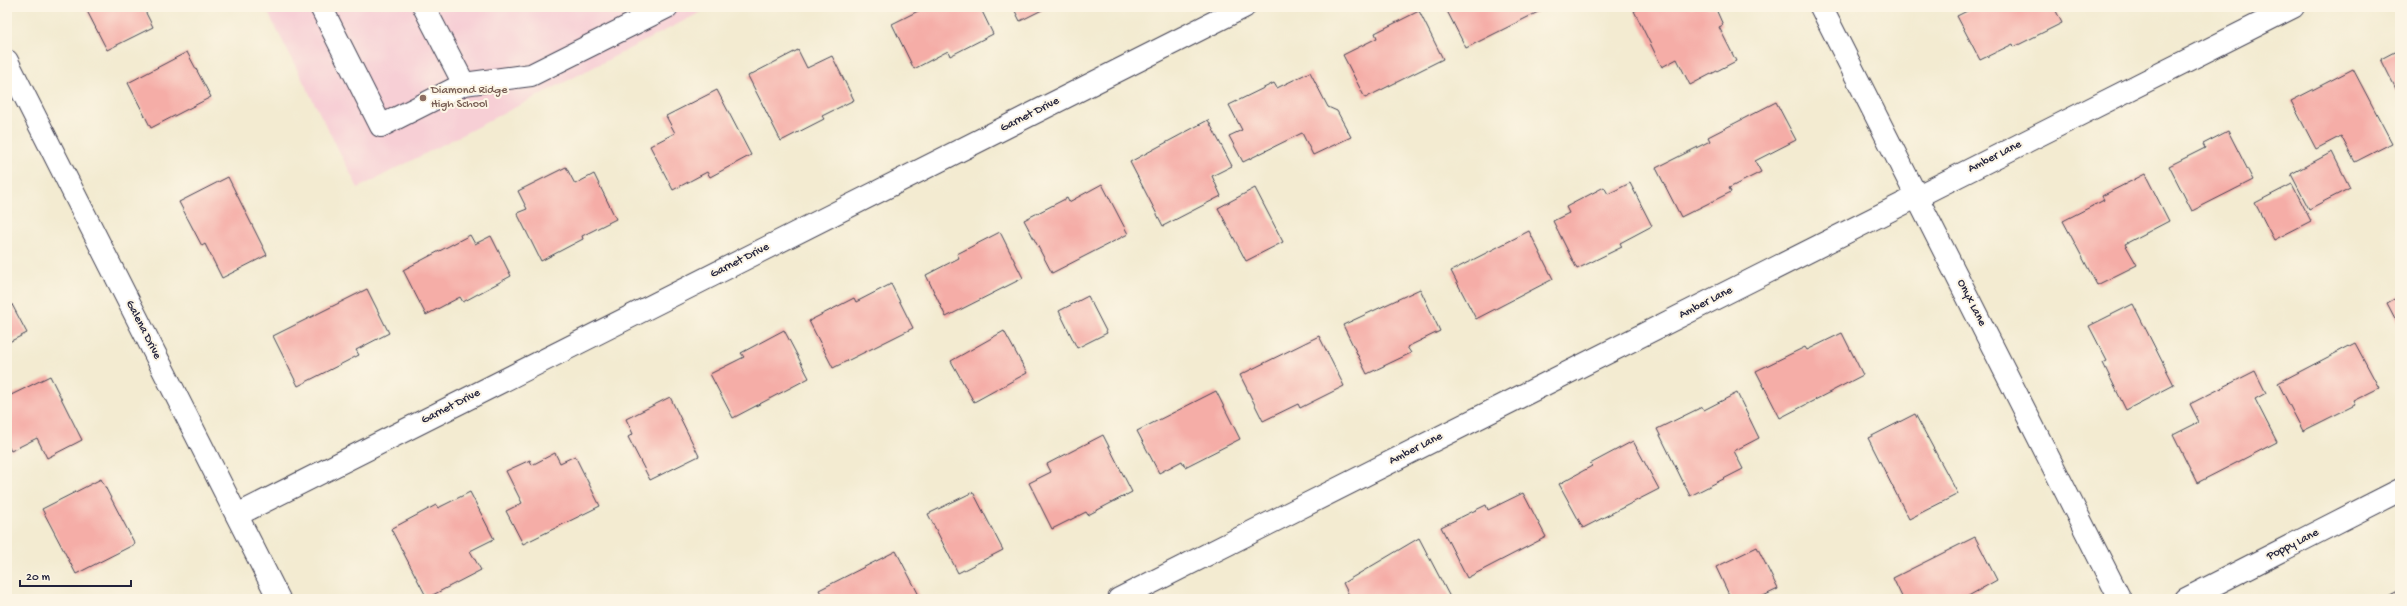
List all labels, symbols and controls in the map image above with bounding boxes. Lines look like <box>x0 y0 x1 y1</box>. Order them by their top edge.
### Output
place label: Diamond Ridge High School <box>430 84 508 112</box>
marker: Diamond Ridge High School <box>418 93 428 103</box>
street label: Garnet Drive <box>998 94 1063 136</box>
street label: Amber Lane <box>1966 137 2025 176</box>
street label: Garnet Drive <box>708 240 773 282</box>
street label: Onyx Lane <box>1953 277 1989 330</box>
street label: Amber Lane <box>1677 283 1736 322</box>
street label: Galena Drive <box>122 298 164 363</box>
street label: Garnet Drive <box>419 386 484 428</box>
street label: Amber Lane <box>1387 429 1446 468</box>
street label: Poppy Lane <box>2264 526 2322 564</box>
scale bar <box>20 562 131 588</box>
text: 20 m <box>26 571 51 585</box>

